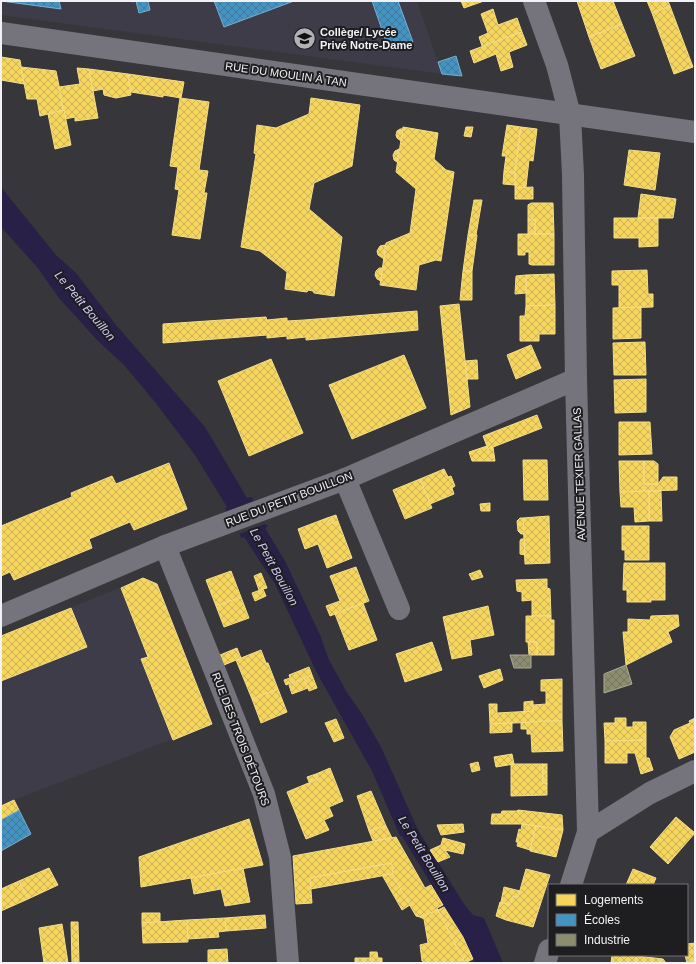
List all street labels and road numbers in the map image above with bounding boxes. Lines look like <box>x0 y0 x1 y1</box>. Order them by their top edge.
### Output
street label: RUE DU MOULIN À TAN <box>225 60 348 88</box>
street label: AVENUE TEXIER GALLAS <box>571 407 587 541</box>
street label: RUE DU PETIT BOUILLON <box>224 469 354 529</box>
street label: RUE DES TROIS DÉTOURS <box>210 671 272 807</box>

